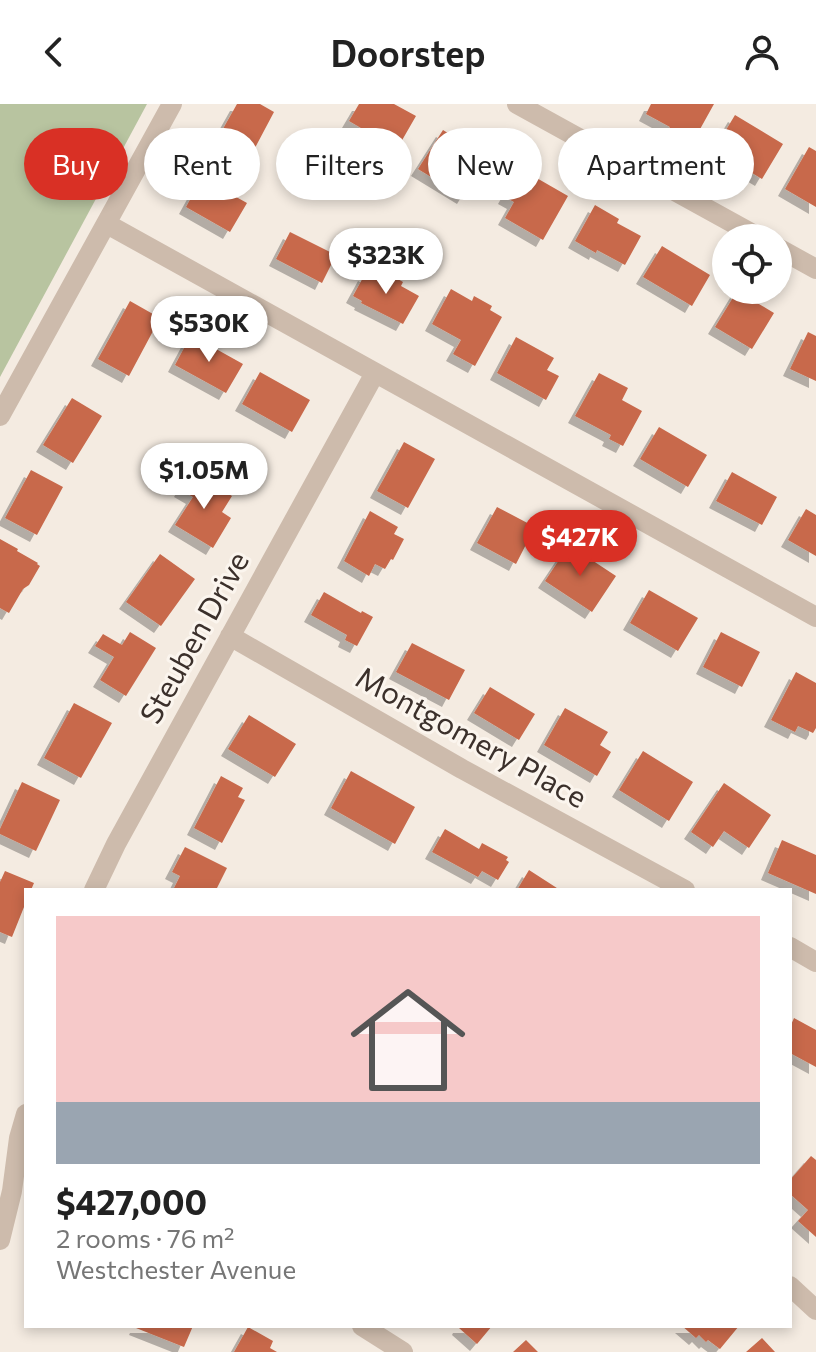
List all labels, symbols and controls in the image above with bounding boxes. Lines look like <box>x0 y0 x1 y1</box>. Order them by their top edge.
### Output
icon: back <box>32 30 76 74</box>
text: Doorstep <box>330 30 486 74</box>
icon: person <box>740 30 784 74</box>
chip: Buy <box>24 128 128 200</box>
chip: Rent <box>144 128 260 200</box>
chip: Filters <box>276 128 412 200</box>
chip: New <box>428 128 542 200</box>
chip: Apartment <box>558 128 754 200</box>
map controls <box>712 224 792 304</box>
button: locate <box>712 224 792 304</box>
pin: $323K <box>330 228 442 296</box>
text: $323K <box>347 238 425 269</box>
pin: $530K <box>153 296 265 364</box>
text: $530K <box>169 306 249 337</box>
pin: $1.05M <box>139 443 269 511</box>
text: $1.05M <box>159 453 249 484</box>
pin: $427K <box>524 510 636 578</box>
text: $427K <box>541 520 619 551</box>
street label: Steuben Drive <box>130 544 255 729</box>
street label: Montgomery Place <box>350 657 594 815</box>
icon: home <box>336 968 480 1112</box>
text: $427,000 <box>56 1180 207 1222</box>
text: 2 rooms · 76 m² <box>56 1222 235 1253</box>
text: Westchester Avenue <box>56 1253 296 1284</box>

